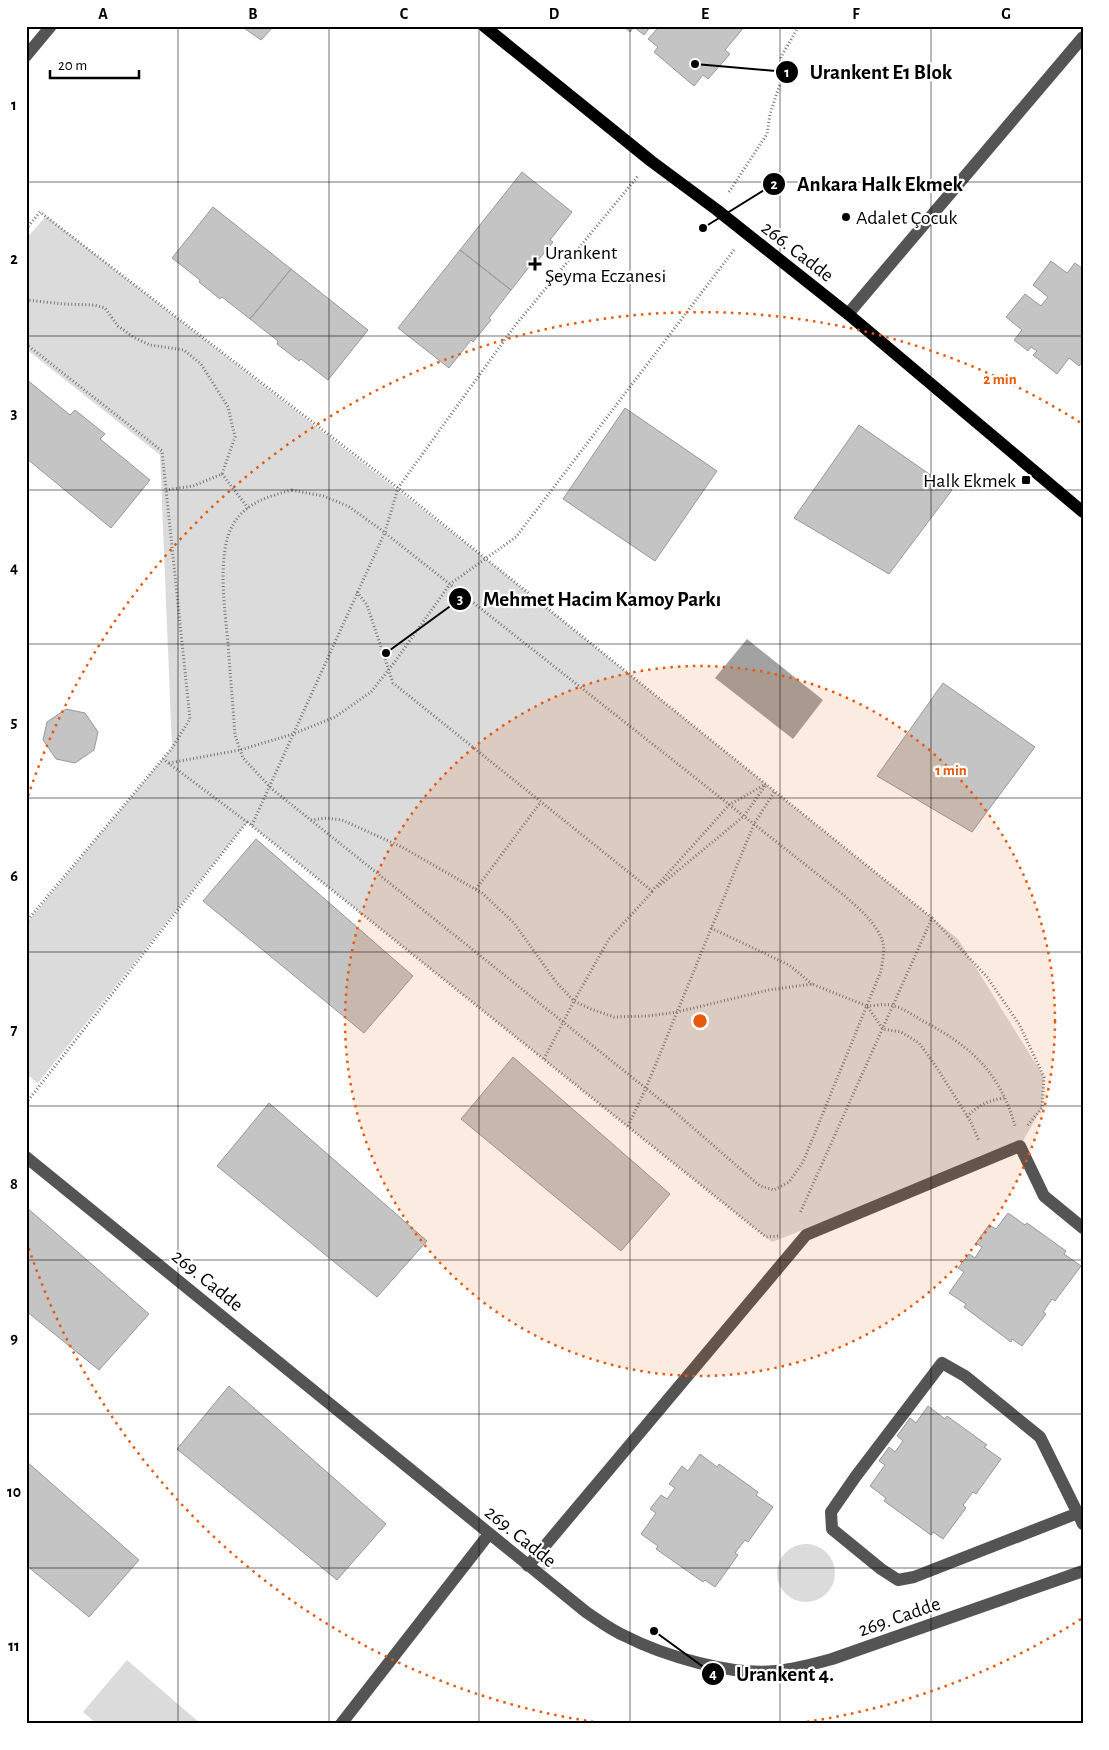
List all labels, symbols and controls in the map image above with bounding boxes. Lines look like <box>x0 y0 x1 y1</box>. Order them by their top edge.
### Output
text: A <box>98 6 108 22</box>
text: B <box>248 6 258 22</box>
text: C <box>400 6 409 22</box>
text: D <box>549 6 560 22</box>
text: E <box>701 6 709 22</box>
text: F <box>852 6 860 22</box>
text: G <box>1001 6 1011 22</box>
scale bar <box>50 48 139 80</box>
callout: Urankent E1 Blok <box>774 54 962 90</box>
text: 20 m <box>58 58 87 73</box>
text: Urankent E1 Blok <box>810 62 953 83</box>
text: 1 <box>784 65 790 80</box>
text: 1 <box>11 97 17 113</box>
callout: Ankara Halk Ekmek <box>762 166 973 202</box>
text: Ankara Halk Ekmek <box>797 174 964 195</box>
text: 2 <box>770 177 778 192</box>
place label: Adalet Çocuk <box>856 208 957 228</box>
marker: Adalet Çocuk <box>840 211 852 223</box>
street label: 266. Cadde <box>758 218 837 286</box>
place label: Urankent Şeyma Eczanesi <box>545 243 666 286</box>
text: 2 <box>10 251 18 267</box>
marker: Urankent Şeyma Eczanesi <box>529 258 541 270</box>
text: 2 min <box>983 372 1017 387</box>
text: 3 <box>11 405 18 421</box>
place label: Halk Ekmek <box>923 471 1016 491</box>
marker: Halk Ekmek <box>1020 474 1032 486</box>
text: 4 <box>10 560 18 576</box>
callout: Mehmet Hacim Kamoy Parkı <box>448 581 731 617</box>
text: Mehmet Hacim Kamoy Parkı <box>483 589 721 610</box>
text: 3 <box>457 592 463 607</box>
text: 5 <box>11 714 18 730</box>
text: 1 min <box>935 763 967 778</box>
text: 6 <box>10 868 18 884</box>
centre of rings <box>691 1012 709 1030</box>
text: 7 <box>11 1022 18 1038</box>
text: 8 <box>10 1176 18 1192</box>
street label: 269. Cadde <box>168 1246 247 1315</box>
text: 9 <box>10 1330 18 1346</box>
text: 10 <box>7 1484 21 1500</box>
street label: 269. Cadde <box>481 1502 560 1571</box>
street label: 269. Cadde <box>856 1594 943 1640</box>
text: 11 <box>8 1638 20 1654</box>
callout: Urankent 4. <box>701 1656 844 1692</box>
text: Urankent 4. <box>736 1664 834 1685</box>
text: 4 <box>709 1667 717 1682</box>

